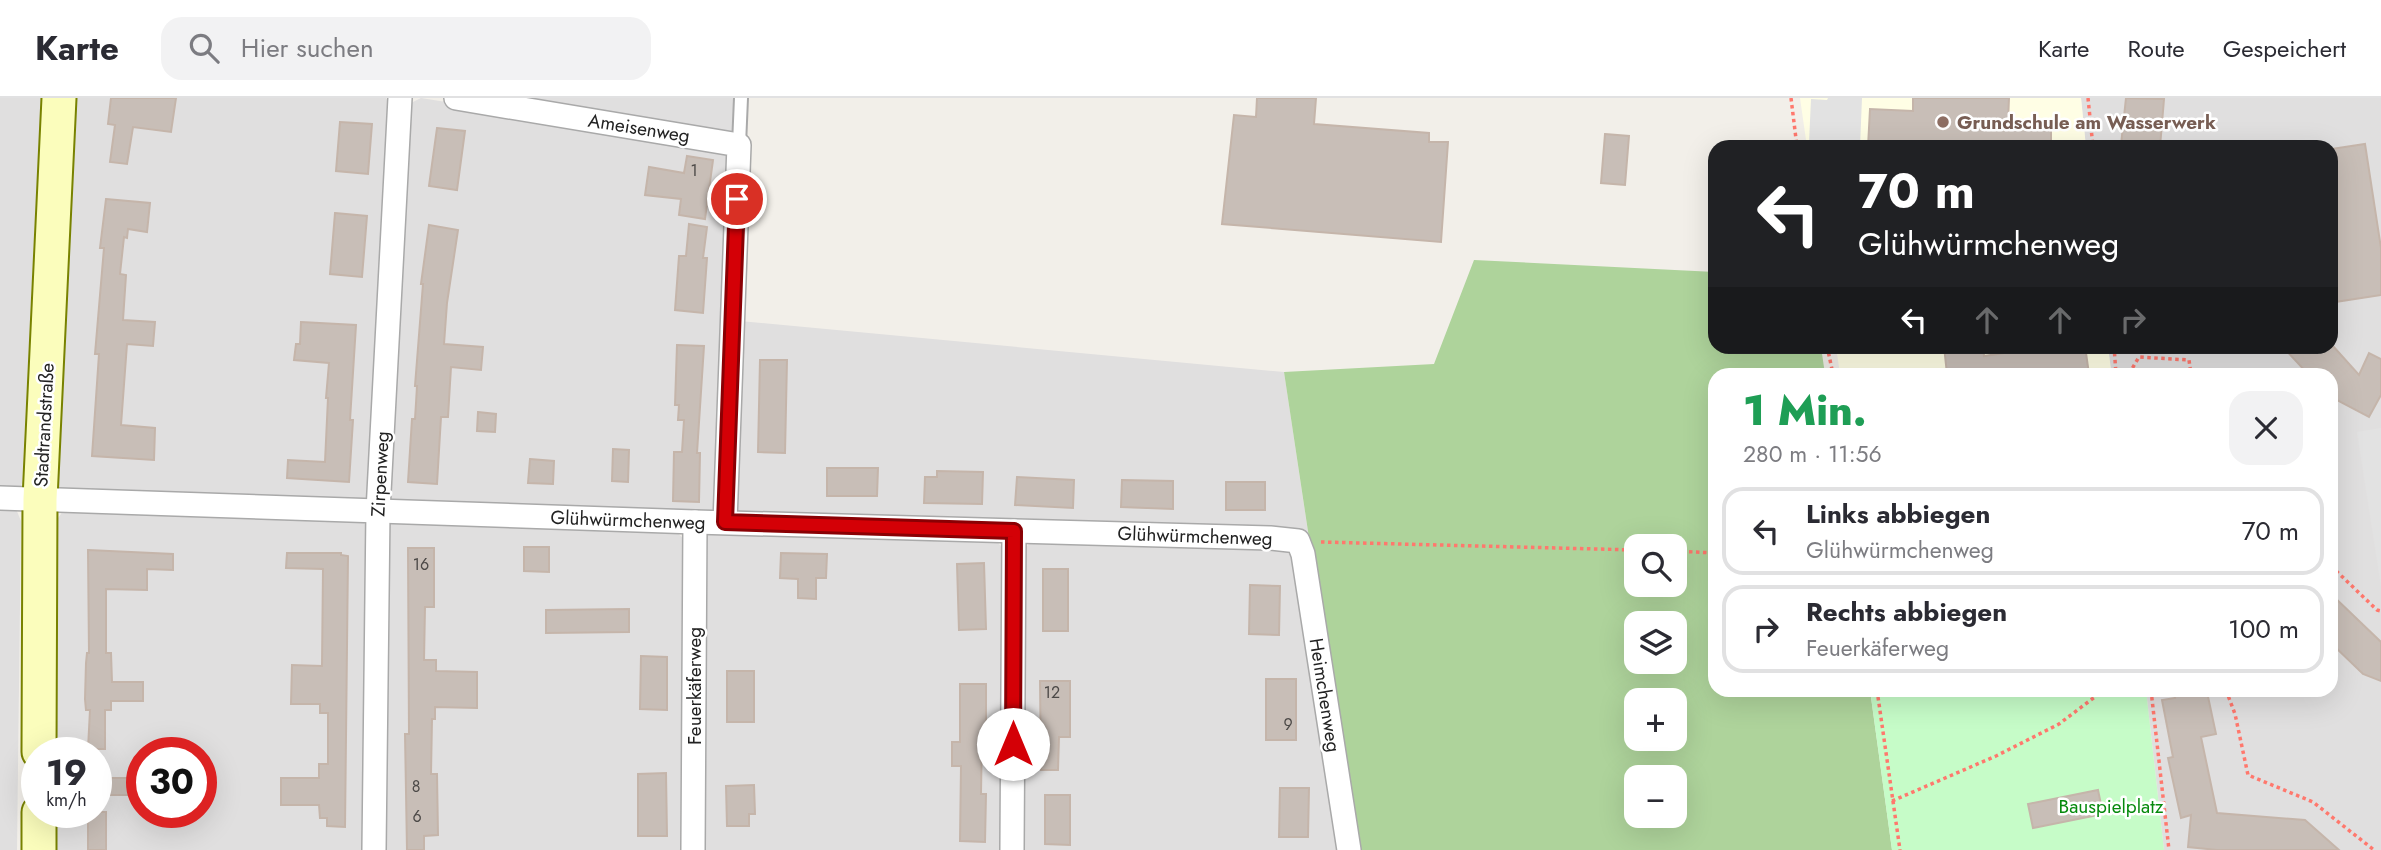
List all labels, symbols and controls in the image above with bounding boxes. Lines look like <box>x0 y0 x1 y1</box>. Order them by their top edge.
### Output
search box <box>161 17 651 80</box>
text: Karte <box>35 25 119 72</box>
icon: search <box>185 29 223 67</box>
text: Hier suchen <box>241 29 374 67</box>
text: Karte <box>2038 31 2089 66</box>
text: Route <box>2127 31 2185 66</box>
text: Gespeichert <box>2223 31 2346 66</box>
street label: Ameisenweg <box>586 107 692 149</box>
place label: Grundschule am Wasserwerk <box>1957 109 2216 136</box>
marker: Grundschule am Wasserwerk <box>1935 114 1951 130</box>
text: 70 m <box>1858 156 1975 226</box>
house number: 1 <box>690 159 698 182</box>
icon: left <box>1743 168 1834 259</box>
pin <box>707 169 767 229</box>
icon: arrive <box>718 180 756 218</box>
text: Glühwürmchenweg <box>1858 221 2119 267</box>
icon: left <box>1895 301 1933 339</box>
icon: ahead <box>1968 301 2006 339</box>
icon: ahead <box>2041 301 2079 339</box>
icon: right <box>2114 301 2152 339</box>
street label: Stadtrandstraße <box>27 362 61 488</box>
text: 1 Min. <box>1743 380 1867 441</box>
button: close <box>2229 391 2303 465</box>
street label: Zirpenweg <box>364 431 396 517</box>
text: 280 m · 11:56 <box>1743 437 1882 471</box>
text: Links abbiegen <box>1806 495 1990 533</box>
street label: Glühwürmchenweg <box>550 504 706 536</box>
icon: left <box>1747 512 1785 550</box>
text: 70 m <box>2242 512 2299 550</box>
street label: Glühwürmchenweg <box>1117 520 1273 552</box>
text: Glühwürmchenweg <box>1806 533 1994 567</box>
map controls <box>1624 534 1687 828</box>
button: search <box>1624 534 1687 597</box>
house number: 16 <box>413 553 429 576</box>
text: Rechts abbiegen <box>1806 593 2007 631</box>
icon: right <box>1747 610 1785 648</box>
text: 100 m <box>2228 610 2299 648</box>
button: layers <box>1624 611 1687 674</box>
street label: Feuerkäferweg <box>681 627 708 745</box>
text: Feuerkäferweg <box>1806 631 1949 665</box>
street label: Heimchenweg <box>1303 636 1347 754</box>
house number: 12 <box>1044 681 1060 704</box>
button: + <box>1624 688 1687 751</box>
position arrow <box>976 707 1050 781</box>
house number: 9 <box>1283 713 1293 736</box>
speed limit sign: 30 <box>126 737 217 828</box>
text: 19 <box>46 748 87 798</box>
button: − <box>1624 765 1687 828</box>
house number: 8 <box>412 775 420 798</box>
text: km/h <box>46 787 87 813</box>
park label: Bauspielplatz <box>2059 793 2164 820</box>
house number: 6 <box>412 805 422 828</box>

